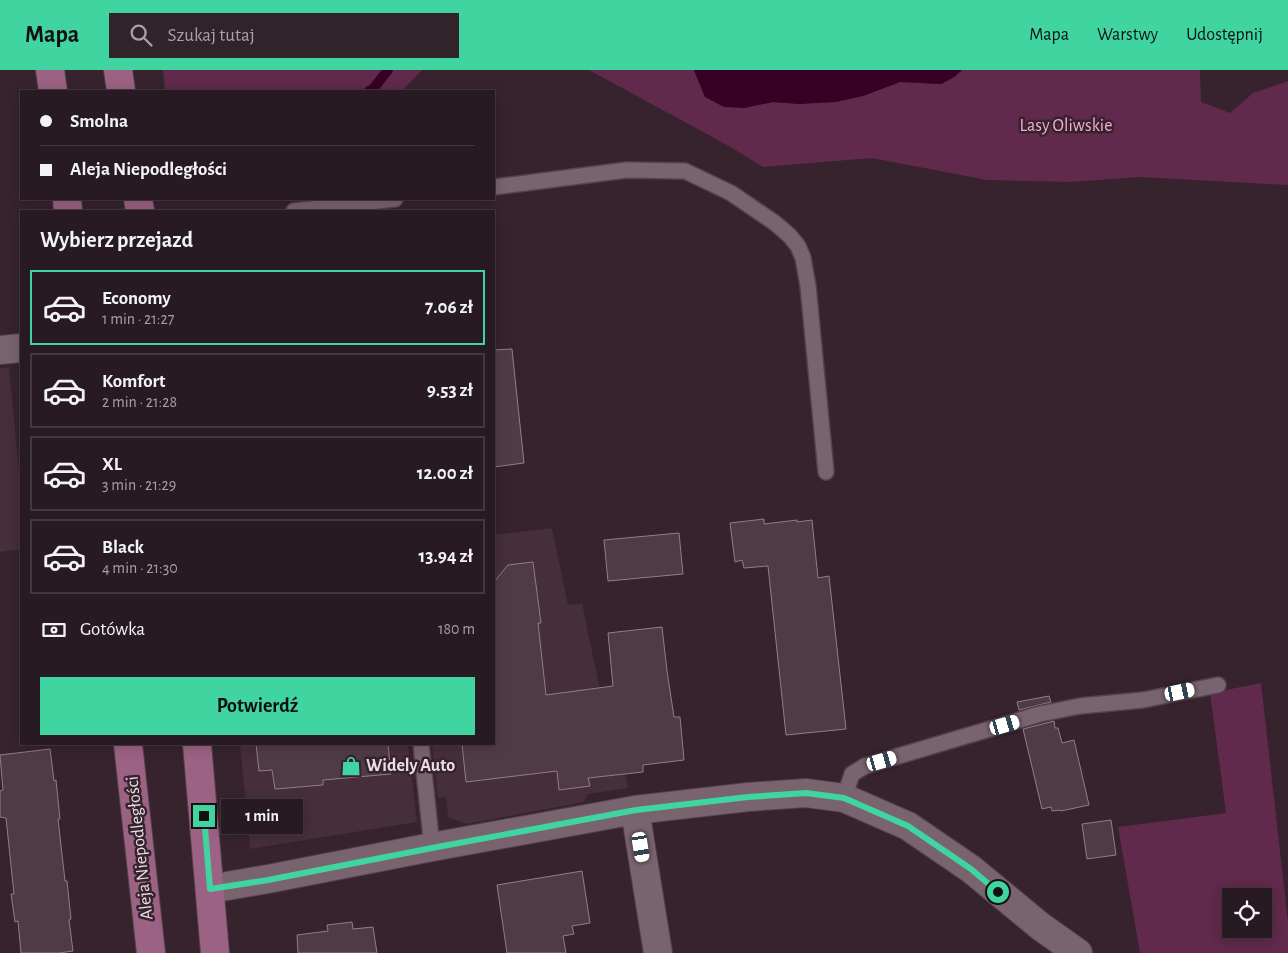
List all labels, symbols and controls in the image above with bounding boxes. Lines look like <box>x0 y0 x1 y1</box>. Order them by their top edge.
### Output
search box <box>109 13 459 58</box>
icon: search <box>127 21 155 49</box>
text: Mapa <box>25 23 79 47</box>
text: Szukaj tutaj <box>167 26 255 45</box>
text: Mapa <box>1029 26 1069 44</box>
text: Warstwy <box>1097 26 1158 44</box>
text: Udostępnij <box>1186 26 1263 44</box>
text: Smolna <box>70 112 128 131</box>
park label: Lasy Oliwskie <box>1020 117 1113 135</box>
text: Aleja Niepodległości <box>70 160 227 179</box>
text: Wybierz przejazd <box>40 229 193 251</box>
icon: car <box>42 285 87 330</box>
text: Economy <box>102 289 171 308</box>
text: 7.06 zł <box>425 298 473 317</box>
text: 1 min · 21:27 <box>102 311 174 327</box>
icon: car <box>42 368 87 413</box>
text: Komfort <box>102 372 166 391</box>
text: 9.53 zł <box>427 381 473 400</box>
text: 2 min · 21:28 <box>102 394 177 410</box>
icon: car <box>42 451 87 496</box>
text: XL <box>102 455 122 474</box>
text: 12.00 zł <box>417 464 473 483</box>
text: 3 min · 21:29 <box>102 477 176 493</box>
icon: car <box>42 534 87 579</box>
text: Black <box>102 538 144 557</box>
text: 13.94 zł <box>418 547 473 566</box>
text: 4 min · 21:30 <box>102 560 178 576</box>
icon: cash <box>40 616 68 644</box>
text: Gotówka <box>80 620 145 639</box>
text: 180 m <box>438 621 475 637</box>
button: Potwierdź <box>40 677 475 735</box>
car <box>1163 682 1196 702</box>
car <box>988 714 1021 736</box>
car <box>865 750 898 772</box>
shop icon: Widely Auto <box>340 755 362 777</box>
place label: Widely Auto <box>366 757 455 775</box>
street label: Aleja Niepodległości <box>124 775 156 921</box>
callout: 1 min <box>222 798 304 834</box>
route end <box>193 805 215 827</box>
text: 1 min <box>245 808 279 824</box>
car <box>631 831 650 863</box>
route start <box>987 881 1009 903</box>
map controls <box>1222 888 1272 938</box>
button: locate <box>1222 888 1272 938</box>

